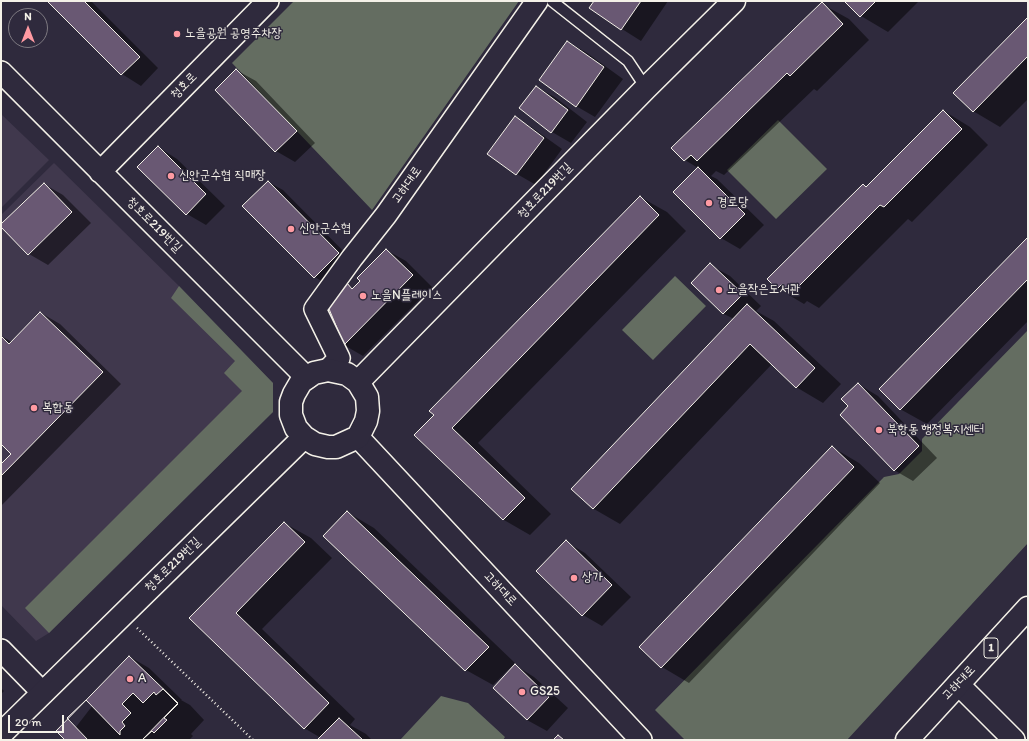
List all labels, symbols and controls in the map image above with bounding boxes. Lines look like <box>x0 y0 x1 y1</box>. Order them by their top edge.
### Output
north arrow <box>8 8 48 48</box>
text: N <box>24 10 32 23</box>
place label: 노을공원 공영주차장 <box>185 26 282 42</box>
marker: 노을공원 공영주차장 <box>172 29 182 39</box>
street label: 청호로 <box>167 69 201 103</box>
street label: 청호로219번길 <box>514 160 576 222</box>
street label: 고하대로 <box>389 163 425 207</box>
place label: 신안군수협 직매장 <box>179 168 266 184</box>
marker: 신안군수협 직매장 <box>166 171 176 181</box>
street label: 청호로219번길 <box>123 194 185 256</box>
place label: 경로당 <box>717 195 748 211</box>
marker: 경로당 <box>704 198 714 208</box>
place label: 신안군수협 <box>299 221 351 237</box>
marker: 신안군수협 <box>286 224 296 234</box>
place label: 노을작은도서관 <box>727 282 800 298</box>
marker: 노을작은도서관 <box>714 285 724 295</box>
place label: 노을N플레이스 <box>371 288 443 304</box>
marker: 노을N플레이스 <box>358 291 368 301</box>
place label: 복합동 <box>42 400 73 416</box>
marker: 복합동 <box>29 403 39 413</box>
place label: 북항동 행정복지센터 <box>887 422 984 438</box>
marker: 북항동 행정복지센터 <box>874 425 884 435</box>
street label: 청호로219번길 <box>142 534 204 596</box>
street label: 고하대로 <box>480 568 520 610</box>
place label: 상가 <box>582 570 603 586</box>
marker: 상가 <box>569 573 579 583</box>
road number: 1 <box>984 638 998 658</box>
street label: 고하대로 <box>939 662 979 704</box>
place label: A <box>138 671 146 687</box>
marker: A <box>125 674 135 684</box>
place label: GS25 <box>530 684 560 700</box>
marker: GS25 <box>517 687 527 697</box>
scale bar <box>10 707 66 733</box>
text: 20 m <box>15 715 42 729</box>

